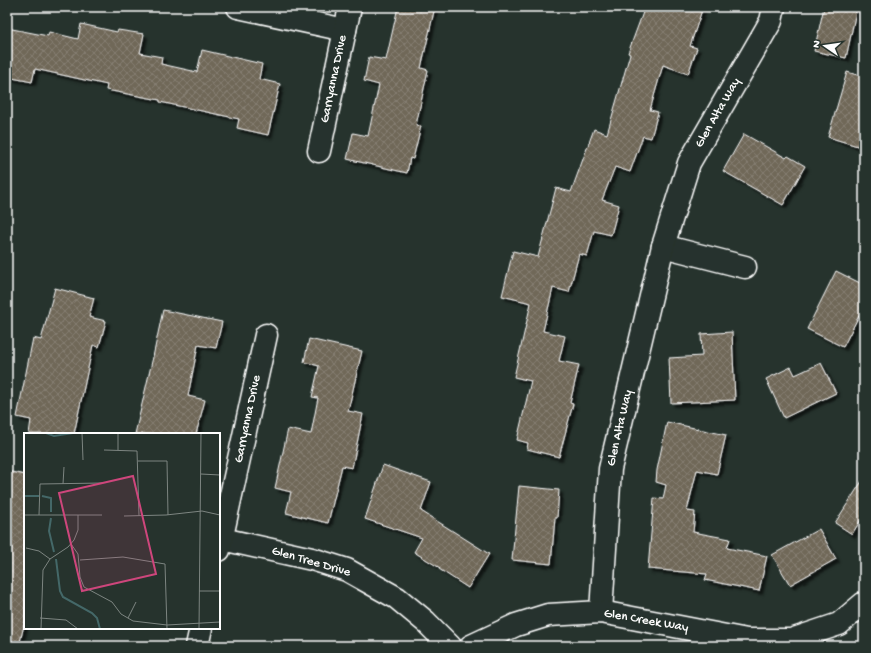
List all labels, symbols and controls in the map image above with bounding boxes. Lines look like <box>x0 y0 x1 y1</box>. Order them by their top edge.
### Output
north arrow <box>805 26 845 66</box>
street label: Garryanna Drive <box>317 34 351 124</box>
text: N <box>811 39 824 49</box>
street label: Glen Alta Way <box>692 75 744 150</box>
street label: Garryanna Drive <box>231 374 265 464</box>
street label: Glen Alta Way <box>604 388 636 468</box>
inset map <box>24 433 220 629</box>
street label: Glen Tree Drive <box>270 544 353 581</box>
street label: Glen Creek Way <box>603 606 690 636</box>

